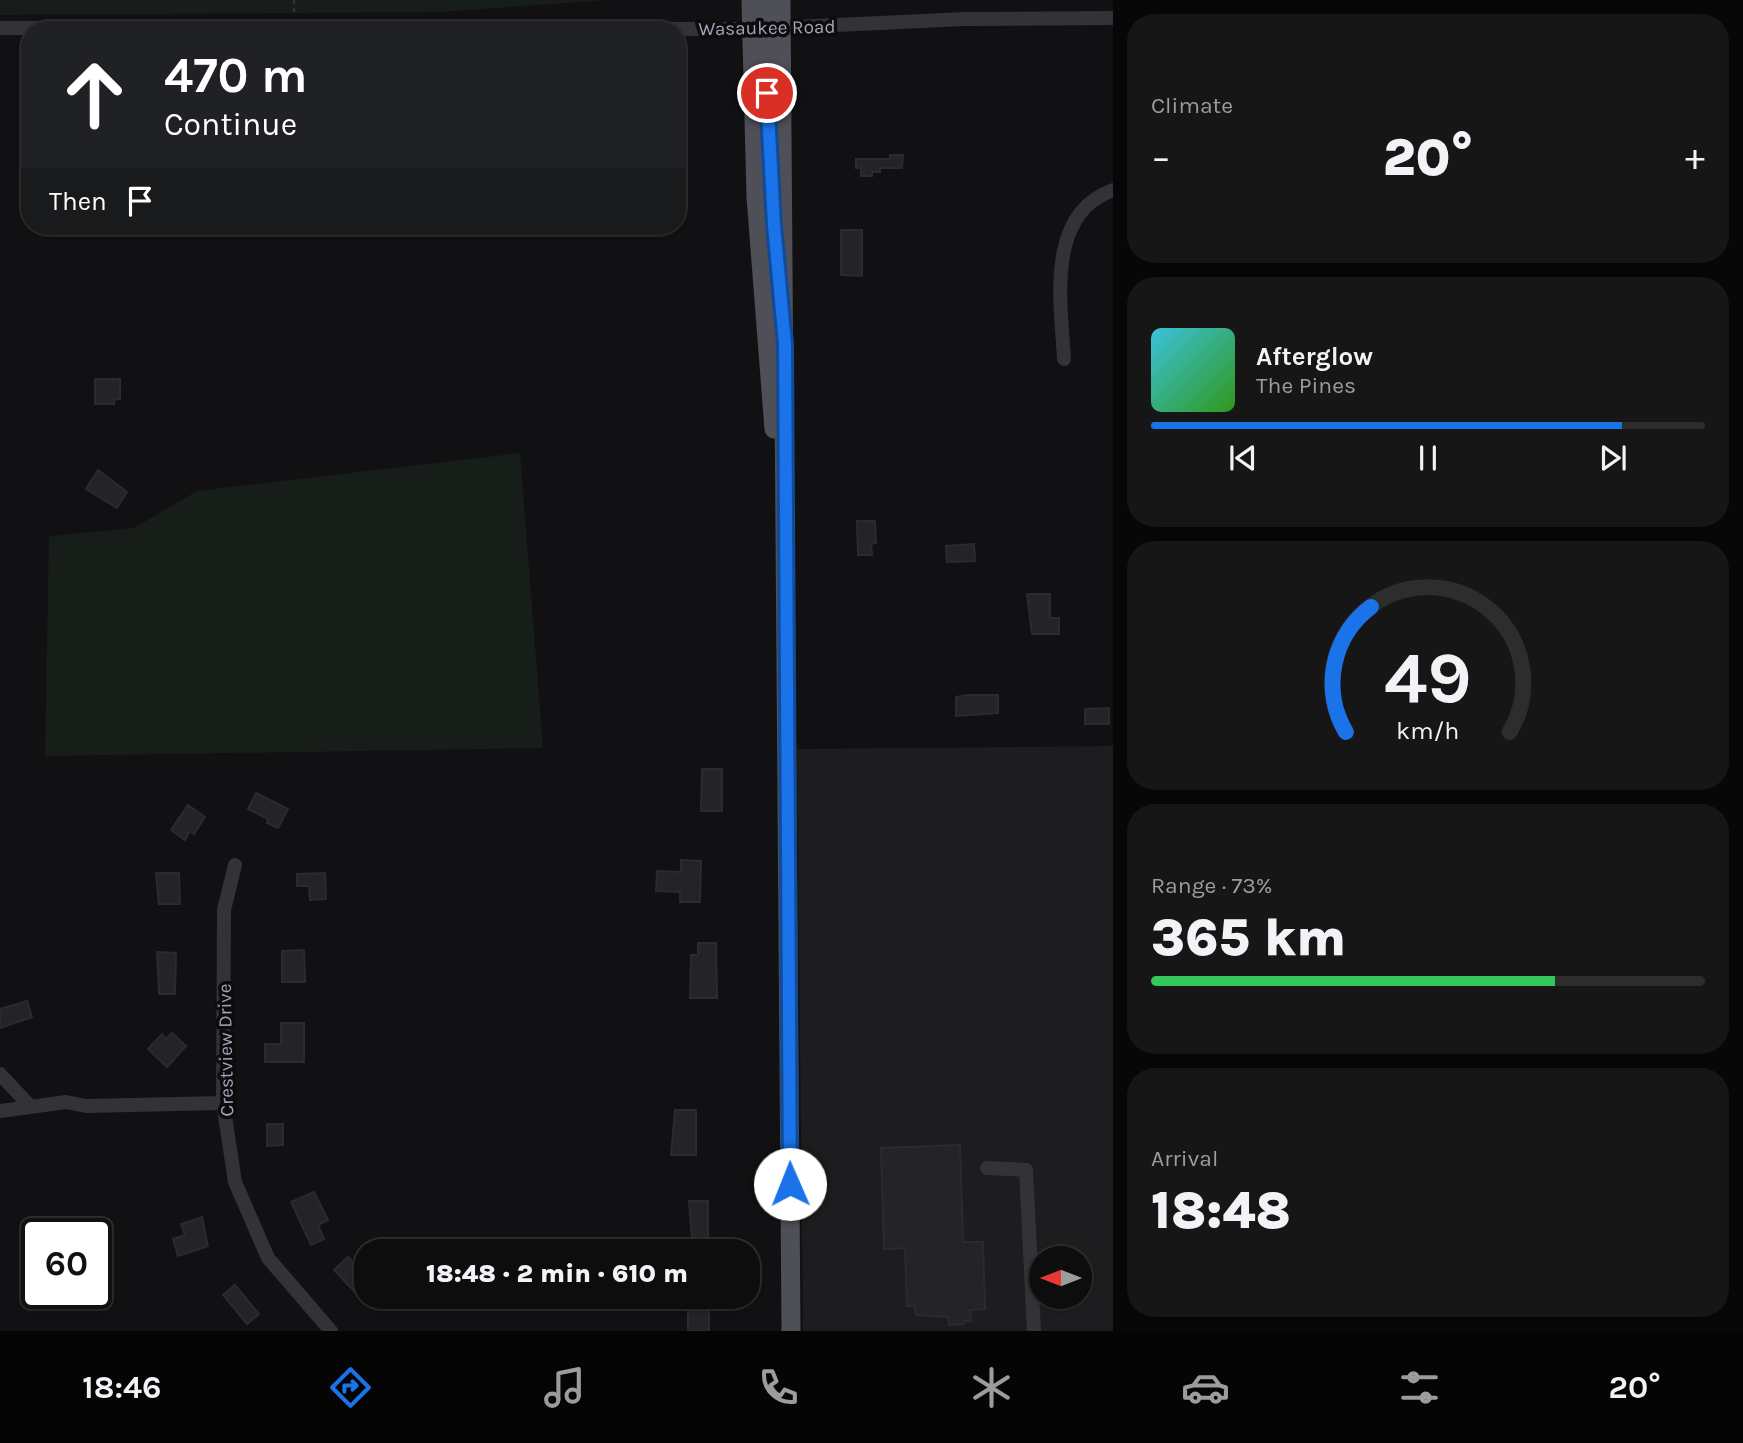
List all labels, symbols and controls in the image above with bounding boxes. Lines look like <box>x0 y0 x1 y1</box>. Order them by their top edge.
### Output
street label: Wasaukee Road <box>698 16 836 40</box>
text: 470 m <box>164 47 307 104</box>
icon: ahead <box>49 49 140 140</box>
pin <box>737 63 797 123</box>
icon: arrive <box>748 74 786 112</box>
text: Climate <box>1151 92 1233 119</box>
text: Continue <box>164 106 297 143</box>
text: 20° <box>1383 127 1473 188</box>
text: − <box>1151 135 1171 180</box>
text: + <box>1685 135 1705 180</box>
icon: arrive <box>121 182 159 220</box>
text: Then <box>49 186 107 217</box>
text: Afterglow <box>1256 341 1373 372</box>
text: The Pines <box>1256 372 1356 399</box>
icon: previous <box>1224 439 1262 477</box>
icon: pause <box>1409 439 1447 477</box>
icon: next <box>1594 439 1632 477</box>
text: 49 <box>1384 635 1472 720</box>
text: km/h <box>1396 715 1460 744</box>
text: Range · 73% <box>1151 872 1273 899</box>
text: 365 km <box>1151 907 1346 968</box>
street label: Crestview Drive <box>214 983 238 1117</box>
text: Arrival <box>1151 1145 1218 1172</box>
position arrow <box>753 1147 827 1221</box>
text: 18:48 <box>1151 1180 1291 1241</box>
speed limit sign: 60 <box>21 1218 112 1309</box>
north arrow <box>1029 1246 1092 1309</box>
map controls <box>1029 1246 1092 1309</box>
text: 18:48 · 2 min · 610 m <box>426 1258 688 1289</box>
icon: directions <box>326 1363 375 1412</box>
icon: music <box>540 1363 589 1412</box>
icon: phone <box>754 1363 803 1412</box>
icon: climate <box>967 1363 1016 1412</box>
icon: car <box>1181 1363 1230 1412</box>
icon: filters <box>1395 1363 1444 1412</box>
text: 18:46 <box>82 1369 162 1406</box>
text: 20° <box>1609 1369 1661 1406</box>

